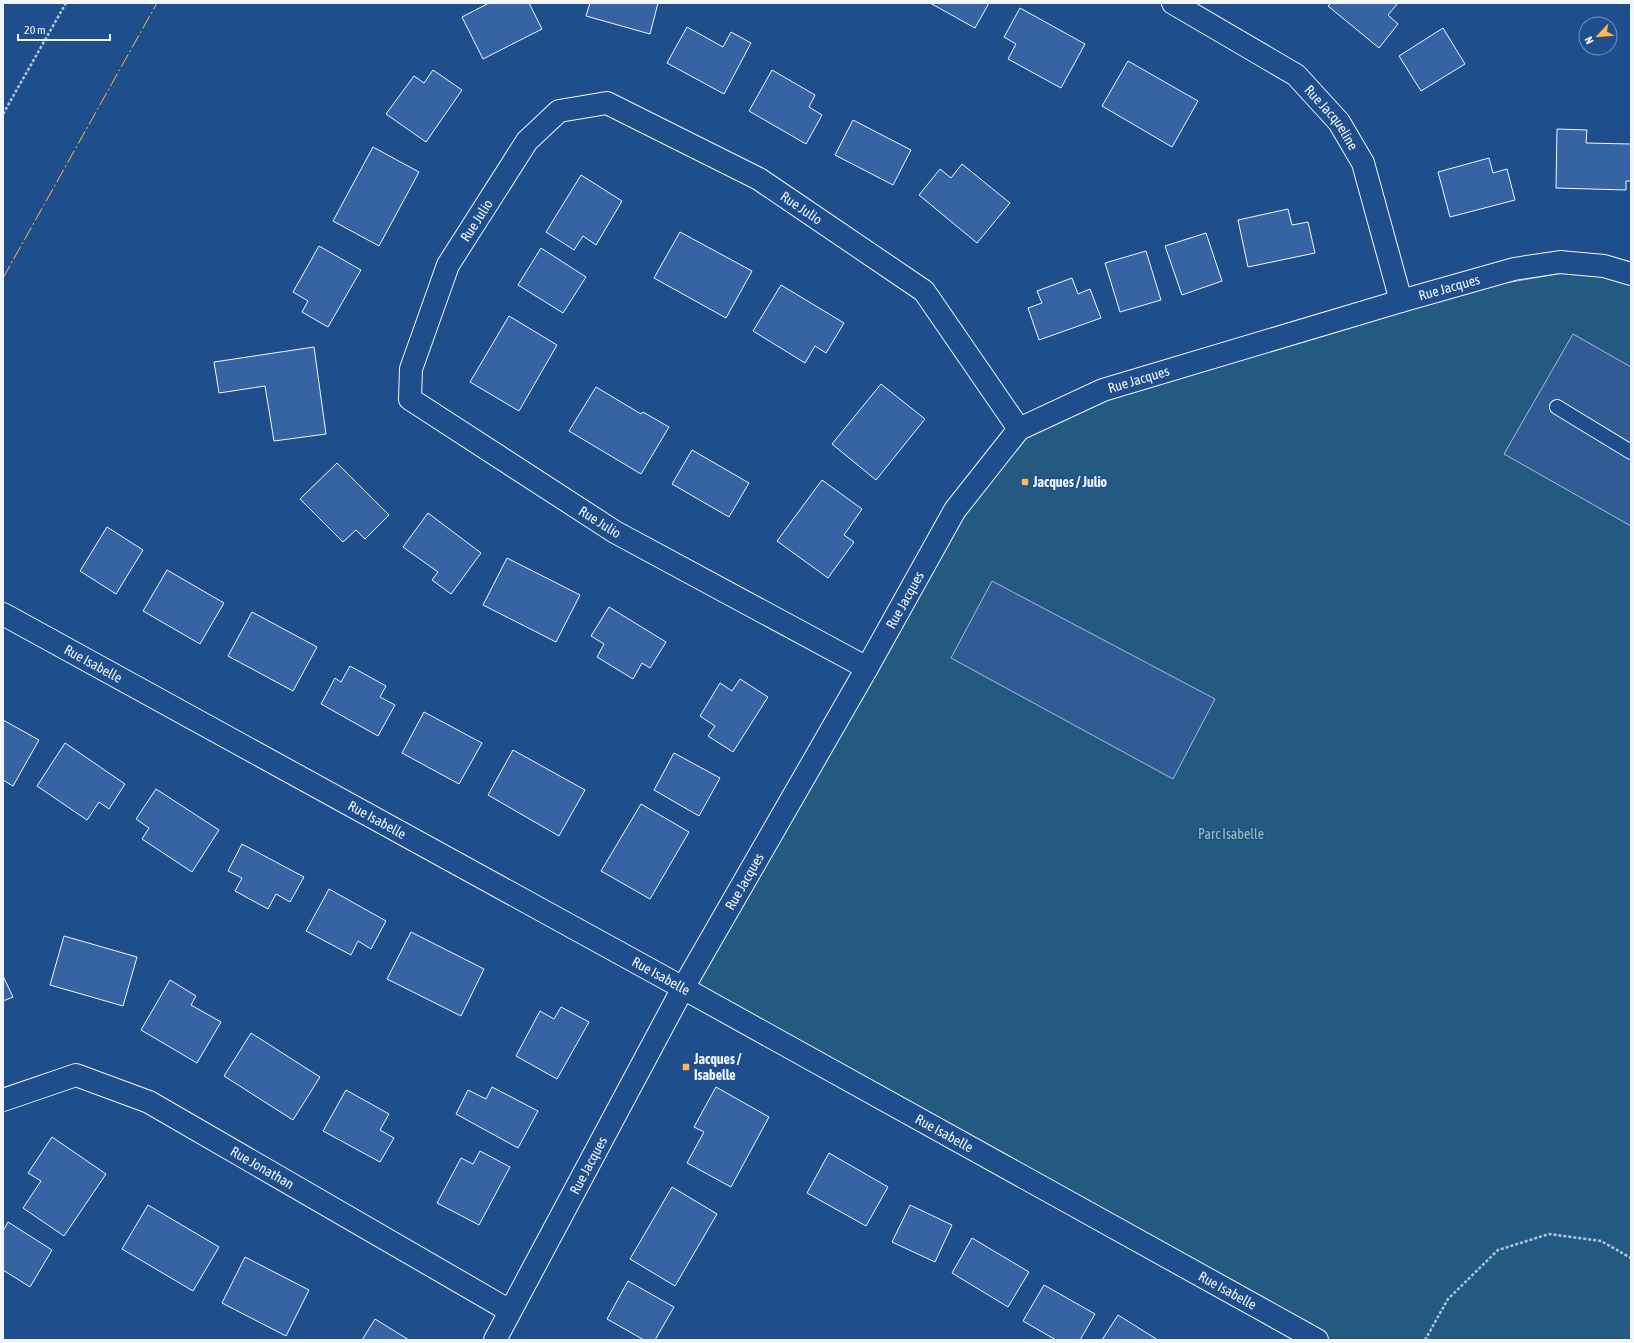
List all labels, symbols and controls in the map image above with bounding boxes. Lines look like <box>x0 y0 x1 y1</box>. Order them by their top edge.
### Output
scale bar <box>18 16 110 42</box>
north arrow <box>1578 16 1618 56</box>
text: 20 m <box>24 23 46 37</box>
text: N <box>1582 35 1596 46</box>
street label: Rue Jacqueline <box>1301 82 1361 153</box>
street label: Rue Julio <box>778 188 825 228</box>
street label: Rue Julio <box>457 196 496 244</box>
street label: Rue Jacques <box>1417 271 1482 304</box>
street label: Rue Jacques <box>1106 363 1171 396</box>
place label: Jacques / Julio <box>1032 474 1108 490</box>
marker: Jacques / Julio <box>1020 477 1030 487</box>
street label: Rue Julio <box>576 503 624 541</box>
street label: Rue Jacques <box>883 569 927 631</box>
street label: Rue Isabelle <box>61 641 125 686</box>
street label: Rue Isabelle <box>345 797 409 842</box>
park label: Parc Isabelle <box>1198 826 1264 842</box>
street label: Rue Jacques <box>722 850 767 913</box>
street label: Rue Isabelle <box>629 953 693 998</box>
place label: Jacques / Isabelle <box>693 1051 742 1083</box>
marker: Jacques / Isabelle <box>681 1062 691 1072</box>
street label: Rue Isabelle <box>913 1111 976 1156</box>
street label: Rue Jacques <box>566 1134 610 1197</box>
street label: Rue Jonathan <box>228 1143 297 1192</box>
street label: Rue Isabelle <box>1196 1268 1259 1313</box>

